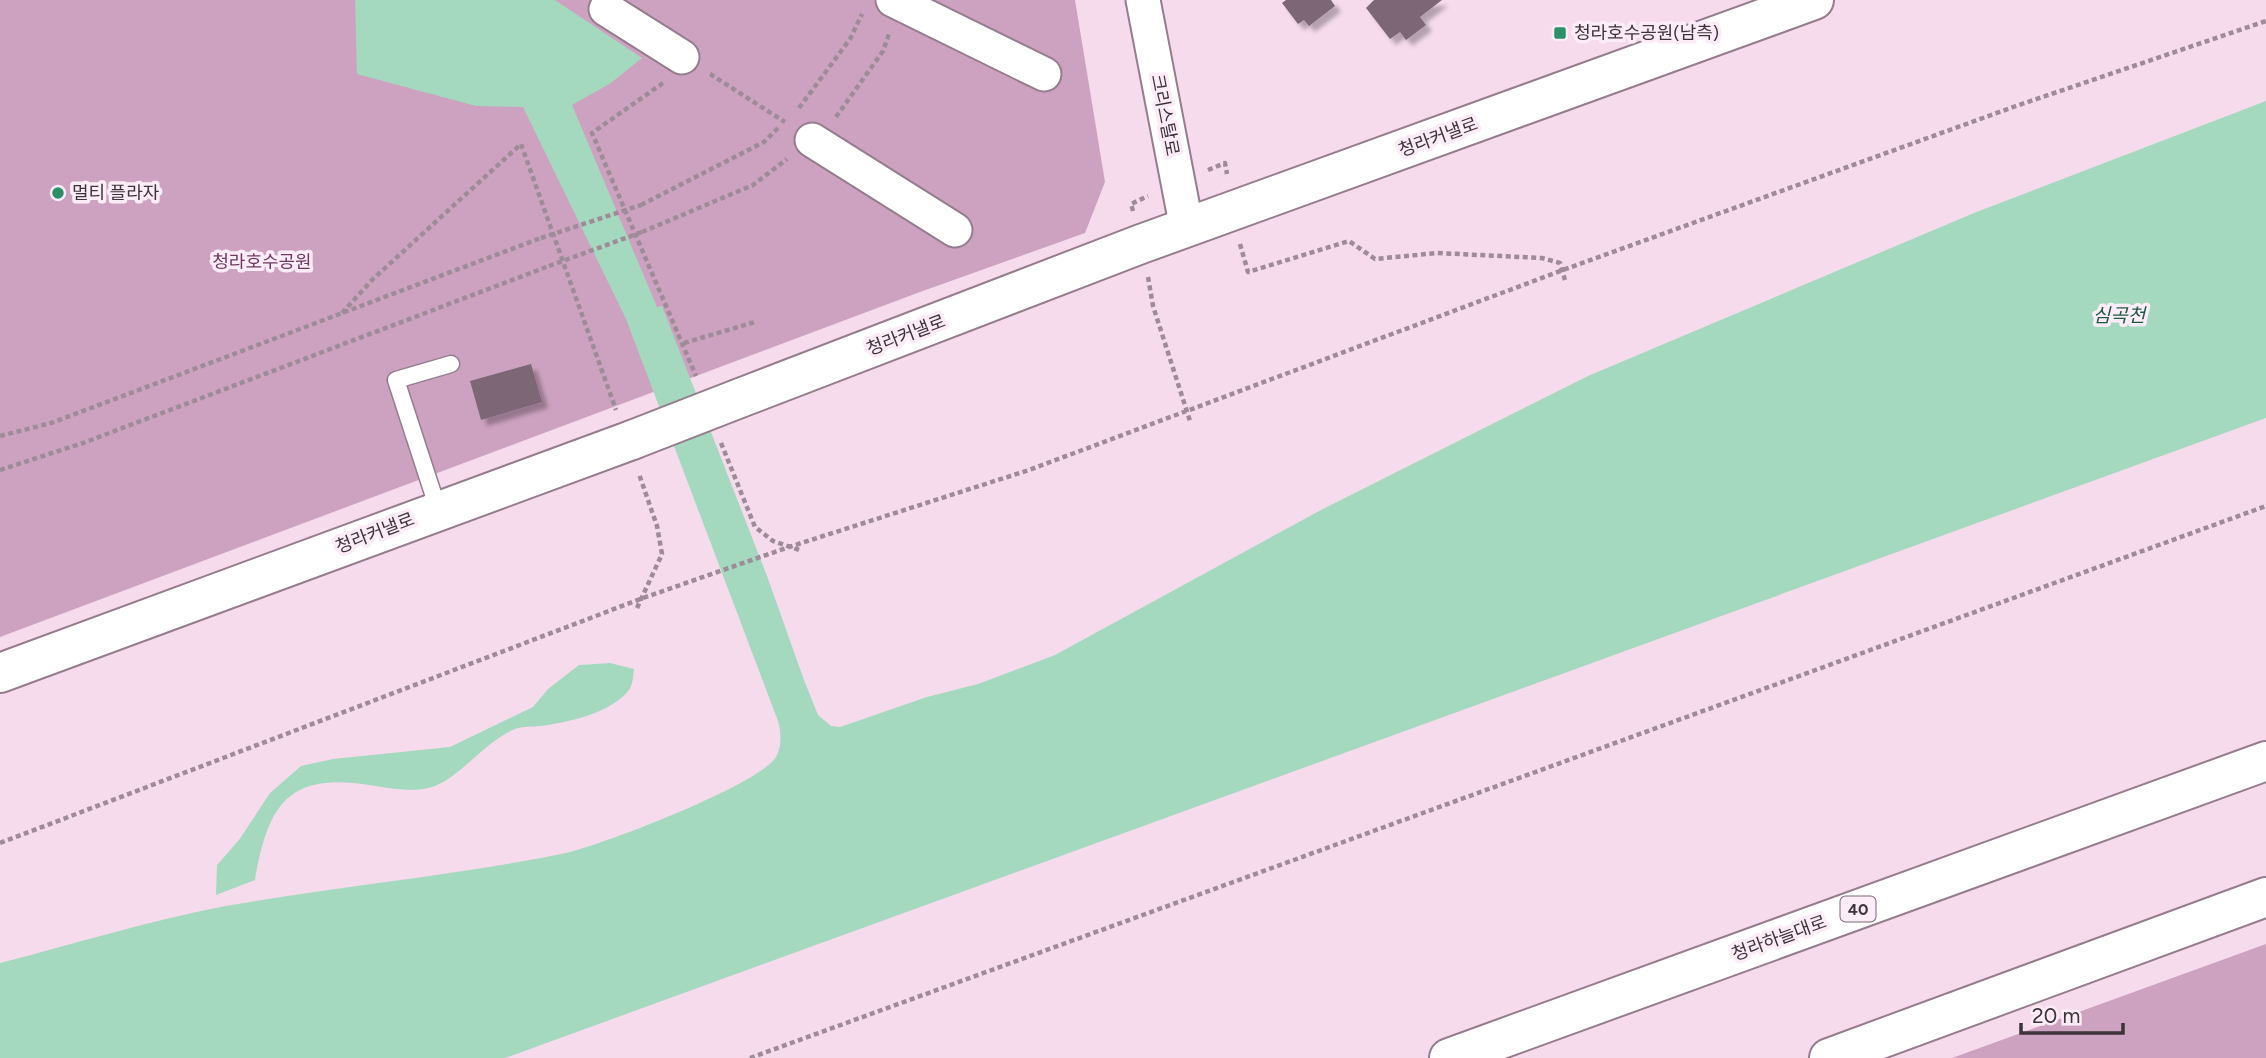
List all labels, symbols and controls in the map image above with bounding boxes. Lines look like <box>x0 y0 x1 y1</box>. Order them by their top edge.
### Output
place label: 청라호수공원(남측) <box>1574 22 1719 44</box>
marker: 청라호수공원(남측) <box>1552 25 1568 41</box>
street label: 크리스탈로 <box>1146 72 1184 158</box>
street label: 청라커낼로 <box>1395 113 1481 161</box>
place label: 멀티 플라자 <box>72 182 160 204</box>
marker: 멀티 플라자 <box>50 185 66 201</box>
park label: 청라호수공원 <box>212 251 312 273</box>
water label: 심곡천 <box>2093 304 2147 327</box>
street label: 청라커낼로 <box>863 310 949 360</box>
street label: 청라커낼로 <box>332 508 418 558</box>
road number: 40 <box>1840 897 1876 922</box>
street label: 청라하늘대로 <box>1729 911 1829 965</box>
scale bar <box>2021 992 2122 1036</box>
text: 20 m <box>2032 1003 2080 1028</box>

